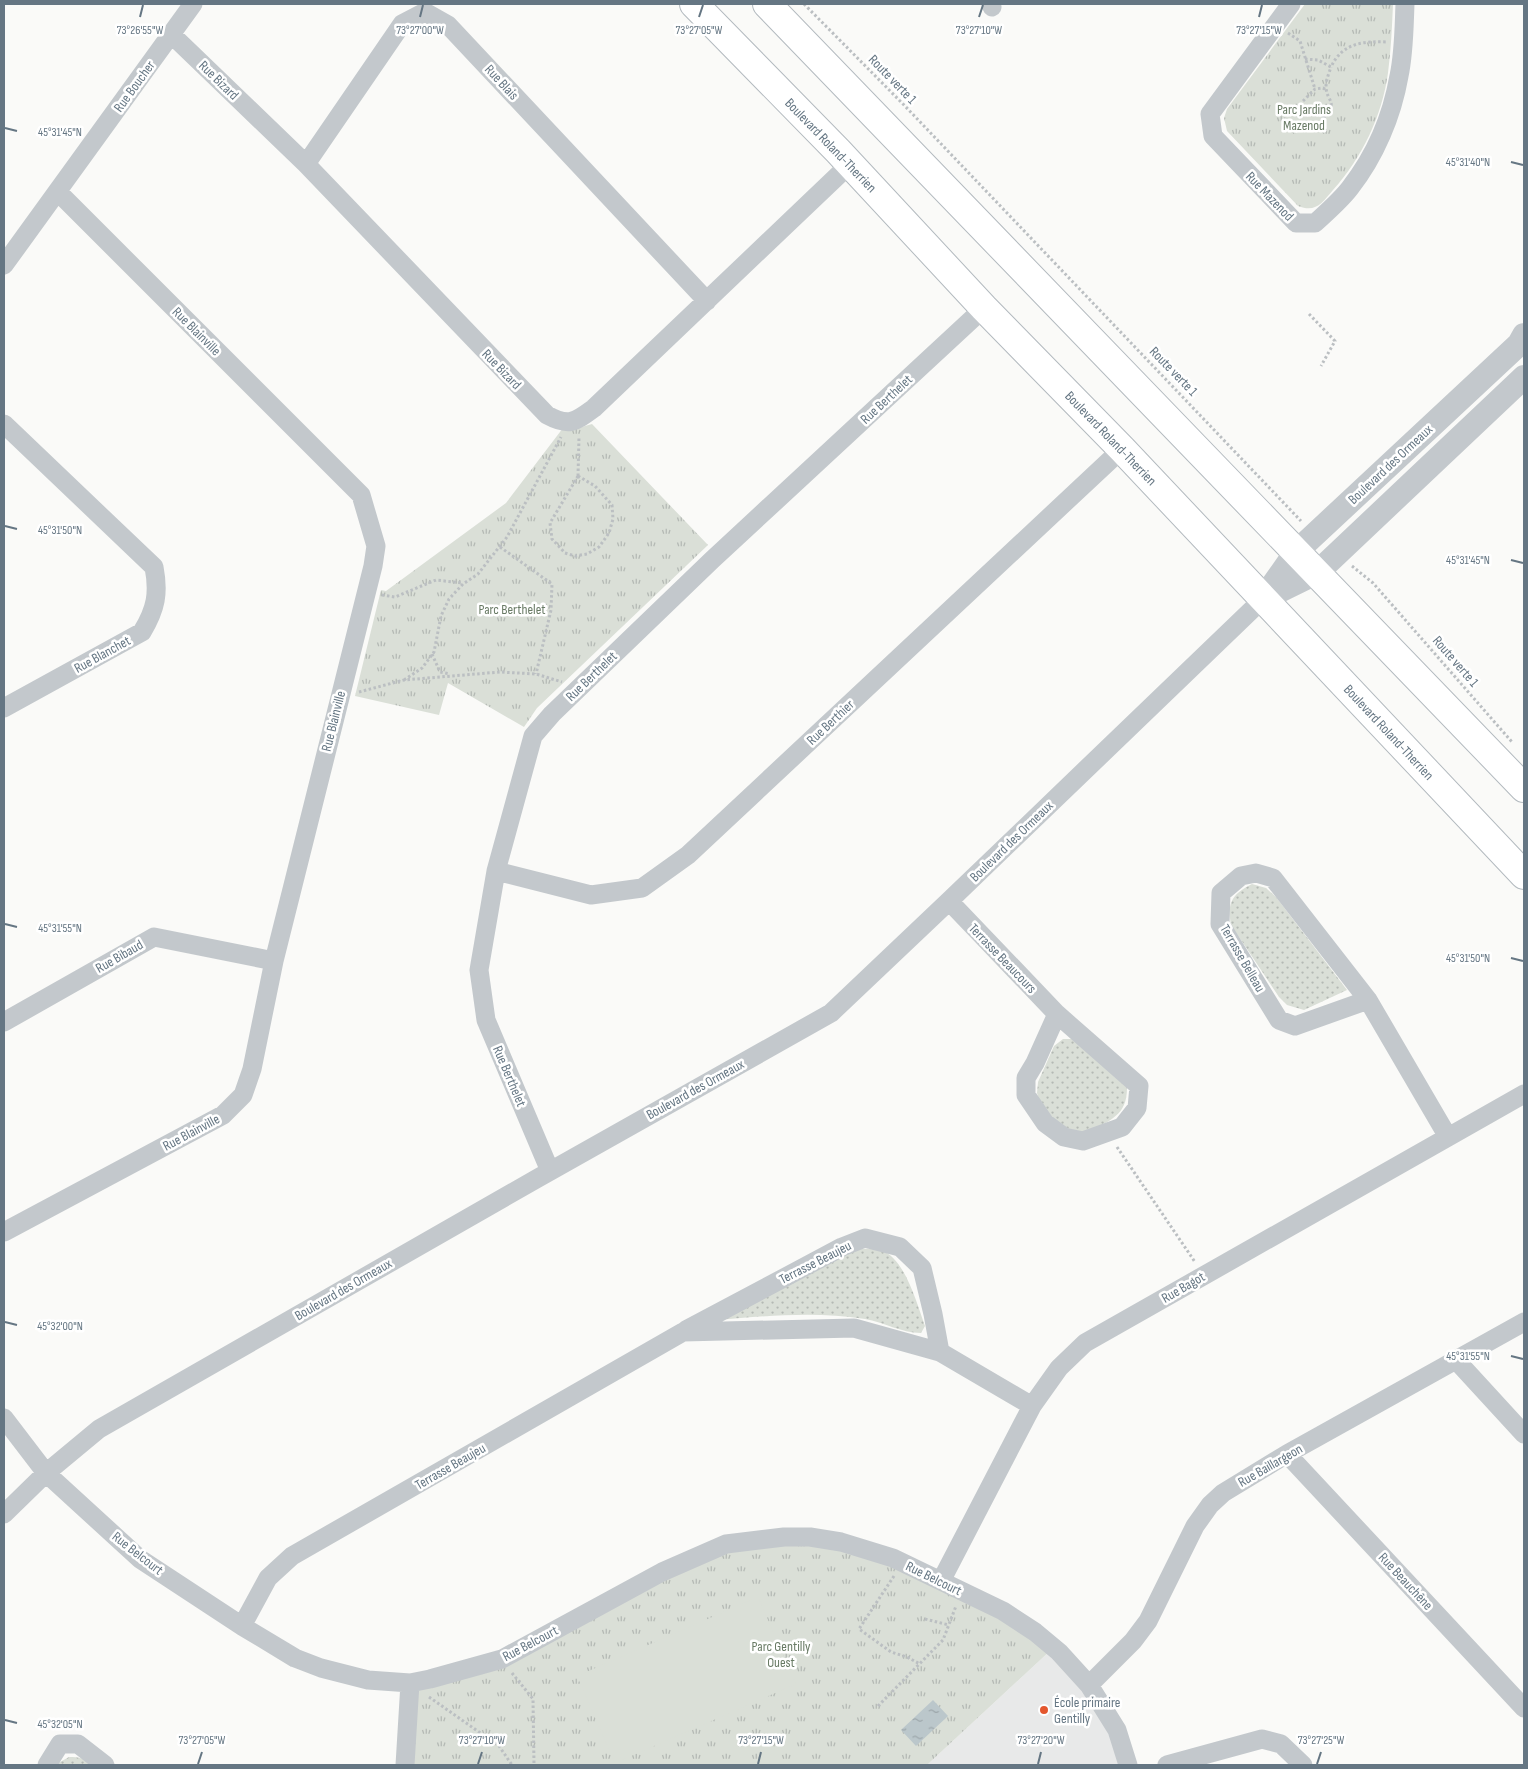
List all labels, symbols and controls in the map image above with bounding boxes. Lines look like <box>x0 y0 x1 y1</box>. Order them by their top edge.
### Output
text: 73°26'55"W <box>117 23 163 38</box>
text: 73°27'00"W <box>396 23 444 38</box>
text: 73°27'05"W <box>676 23 723 38</box>
text: 73°27'10"W <box>956 23 1002 38</box>
text: 73°27'15"W <box>1236 23 1282 38</box>
street label: Route verte 1 <box>865 51 920 108</box>
street label: Rue Boucher <box>110 57 159 115</box>
street label: Rue Bizard <box>195 57 242 104</box>
street label: Rue Blais <box>481 61 522 104</box>
street label: Boulevard Roland-Therrien <box>781 95 880 196</box>
park label: Parc Jardins Mazenod <box>1277 101 1331 134</box>
text: 45°31'45"N <box>38 125 82 140</box>
text: 45°31'40"N <box>1446 155 1490 170</box>
street label: Rue Mazenod <box>1242 168 1297 225</box>
street label: Rue Blainville <box>169 303 225 359</box>
street label: Route verte 1 <box>1146 343 1201 400</box>
street label: Rue Bizard <box>478 346 525 393</box>
street label: Rue Berthelet <box>857 371 916 428</box>
street label: Boulevard Roland-Therrien <box>1061 388 1160 489</box>
street label: Boulevard des Ormeaux <box>1345 420 1437 508</box>
text: 45°31'50"N <box>38 523 82 538</box>
text: 45°31'45"N <box>1446 553 1490 568</box>
park label: Parc Berthelet <box>478 601 546 618</box>
street label: Rue Blanchet <box>71 632 133 677</box>
street label: Route verte 1 <box>1429 632 1482 690</box>
street label: Rue Berthelet <box>562 648 620 705</box>
street label: Boulevard Roland-Therrien <box>1340 681 1437 784</box>
street label: Rue Blainville <box>318 689 349 753</box>
street label: Rue Berthier <box>803 696 858 749</box>
street label: Boulevard des Ormeaux <box>966 797 1057 885</box>
street label: Terrasse Beaucours <box>965 920 1040 997</box>
text: 45°31'55"N <box>38 921 82 936</box>
street label: Terrasse Belleau <box>1216 921 1269 995</box>
street label: Rue Bibaud <box>93 936 146 977</box>
text: 45°31'50"N <box>1446 951 1490 966</box>
street label: Rue Berthelet <box>489 1043 530 1109</box>
street label: Boulevard des Ormeaux <box>643 1055 748 1123</box>
street label: Rue Blainville <box>160 1110 223 1154</box>
street label: Terrasse Beaujeu <box>776 1237 854 1288</box>
street label: Boulevard des Ormeaux <box>292 1254 395 1324</box>
street label: Rue Bagot <box>1158 1268 1208 1307</box>
text: 45°32'00"N <box>37 1319 83 1334</box>
text: 45°31'55"N <box>1446 1349 1490 1364</box>
street label: Terrasse Beaujeu <box>412 1439 489 1493</box>
street label: Rue Baillargeon <box>1235 1440 1306 1491</box>
street label: Rue Belcourt <box>109 1528 167 1579</box>
street label: Rue Beauchêne <box>1375 1549 1436 1614</box>
street label: Rue Belcourt <box>903 1558 965 1599</box>
street label: Rue Belcourt <box>500 1622 561 1665</box>
park label: Parc Gentilly Ouest <box>752 1638 811 1671</box>
place label: École primaire Gentilly <box>1054 1694 1120 1727</box>
marker: École primaire Gentilly <box>1038 1704 1050 1716</box>
text: 45°32'05"N <box>37 1717 83 1732</box>
text: 73°27'05"W <box>179 1733 226 1748</box>
text: 73°27'10"W <box>459 1733 505 1748</box>
text: 73°27'15"W <box>738 1733 784 1748</box>
text: 73°27'20"W <box>1017 1733 1065 1748</box>
text: 73°27'25"W <box>1298 1733 1344 1748</box>

